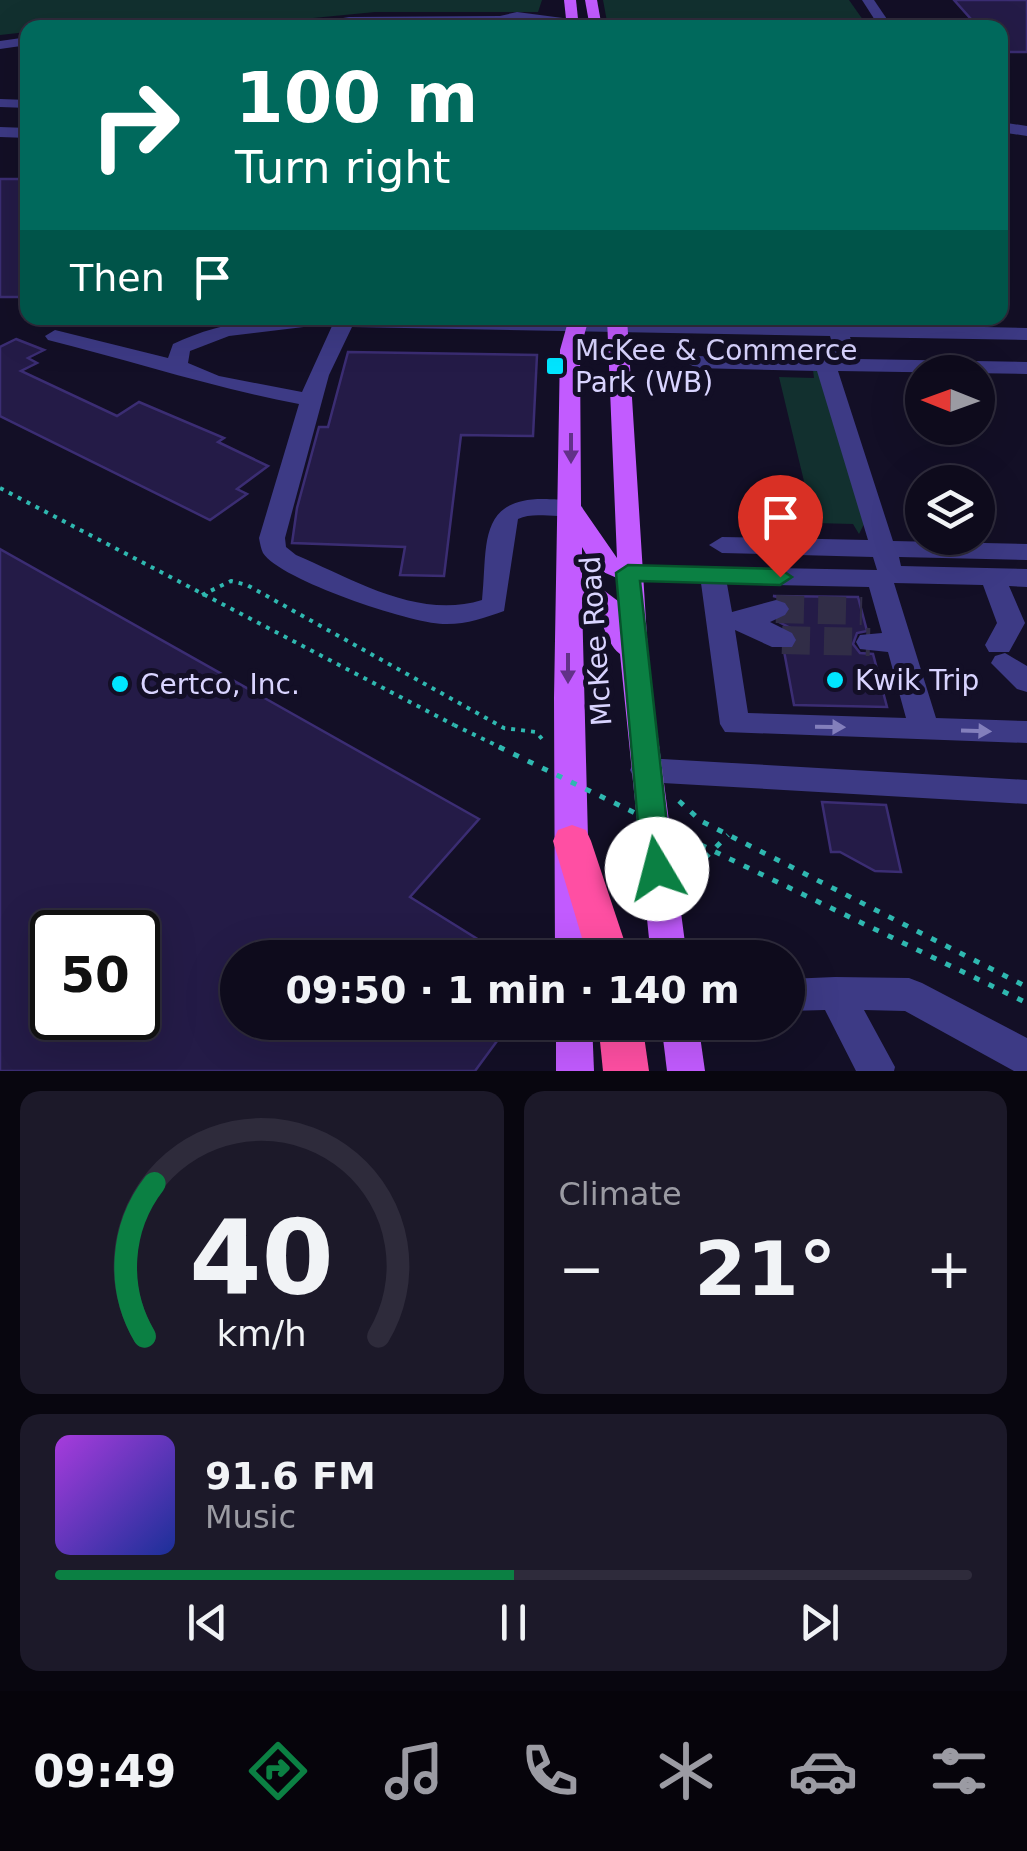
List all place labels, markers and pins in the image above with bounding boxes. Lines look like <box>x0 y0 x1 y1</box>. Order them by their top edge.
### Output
place label: McKee & Commerce Park (WB) <box>575 334 858 399</box>
marker: McKee & Commerce Park (WB) <box>544 355 566 377</box>
pin <box>738 475 823 578</box>
place label: Kwik Trip <box>855 664 979 697</box>
place label: Certco, Inc. <box>140 668 300 701</box>
marker: Kwik Trip <box>824 669 846 691</box>
marker: Certco, Inc. <box>109 673 131 695</box>

